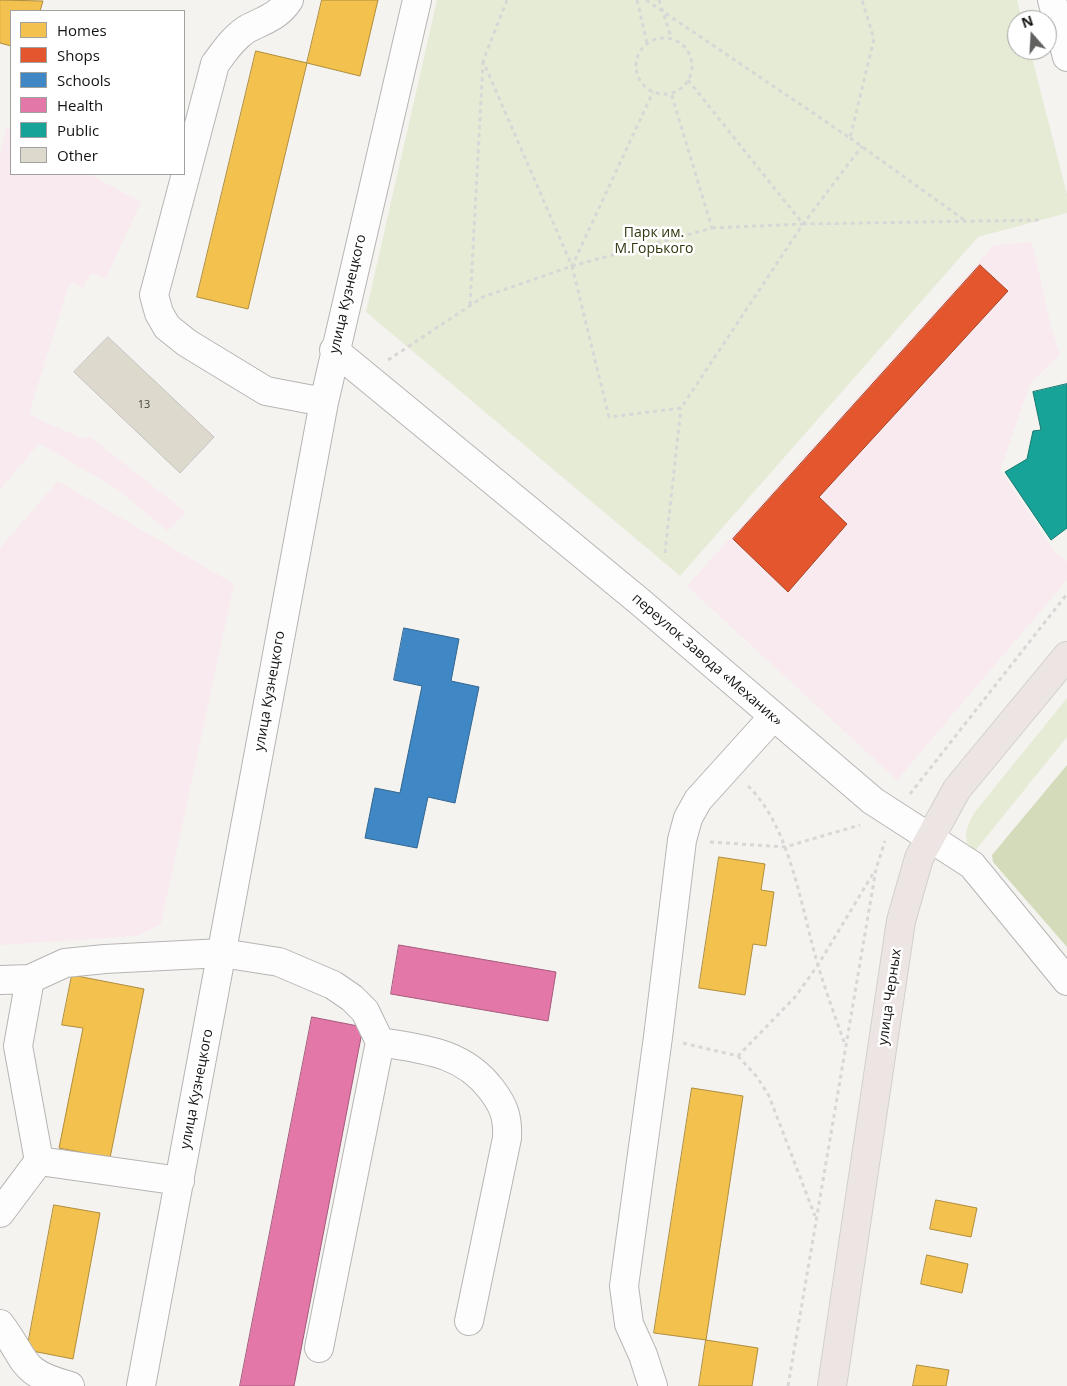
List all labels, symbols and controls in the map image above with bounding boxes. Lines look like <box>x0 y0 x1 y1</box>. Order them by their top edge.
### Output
legend <box>10 10 185 175</box>
north arrow <box>1007 10 1057 60</box>
text: N <box>1019 10 1036 32</box>
text: Homes <box>57 20 107 40</box>
text: Shops <box>57 45 100 65</box>
text: Schools <box>57 70 111 90</box>
text: Health <box>57 95 103 115</box>
text: Public <box>57 120 99 140</box>
text: Other <box>57 145 98 165</box>
park label: Парк им. М.Горького <box>615 225 693 258</box>
street label: улица Кузнецкого <box>326 233 370 355</box>
house number: 13 <box>138 398 150 412</box>
street label: переулок Завода «Механик» <box>628 590 786 730</box>
street label: улица Кузнецкого <box>251 629 289 753</box>
street label: улица Черных <box>875 948 905 1046</box>
street label: улица Кузнецкого <box>177 1028 217 1150</box>

